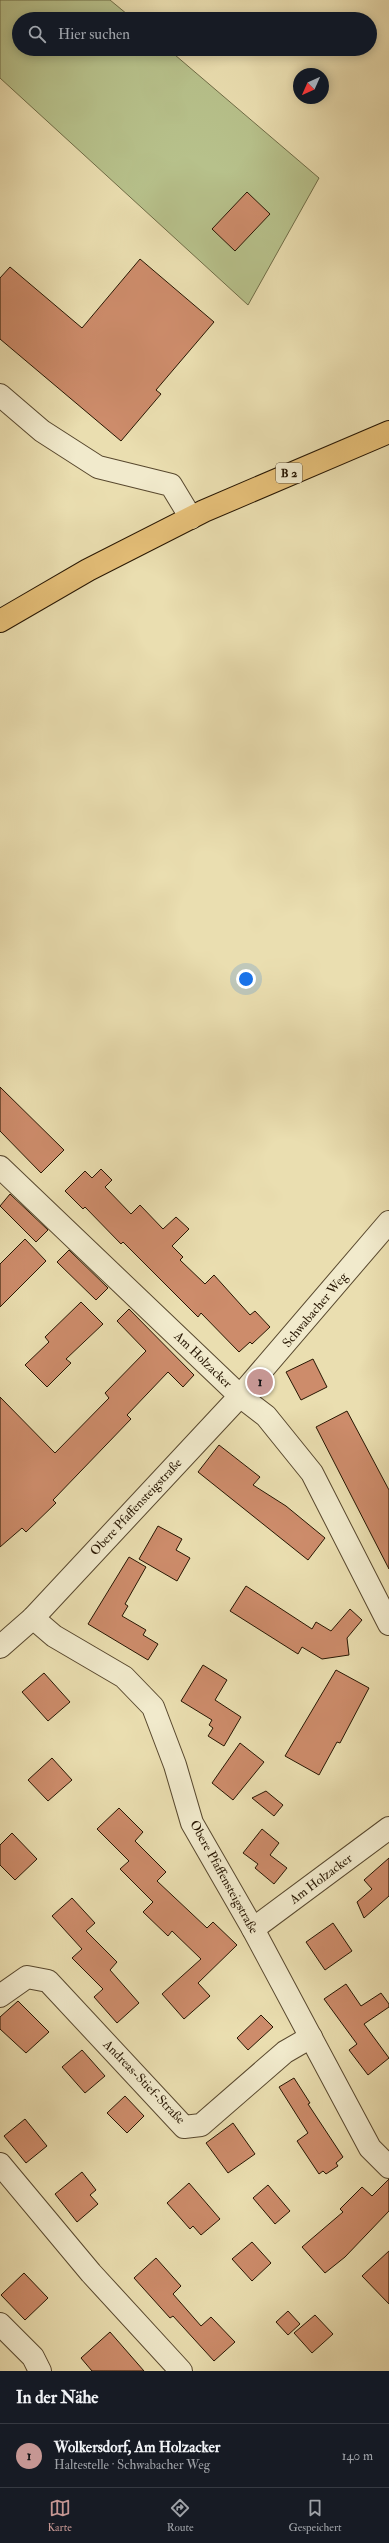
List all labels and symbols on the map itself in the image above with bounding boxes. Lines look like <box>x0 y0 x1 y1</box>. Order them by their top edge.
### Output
north arrow <box>293 68 329 104</box>
road number: B 2 <box>276 463 302 483</box>
your location <box>236 969 256 989</box>
street label: Schwabacher Weg <box>279 1269 351 1351</box>
street label: Am Holzacker <box>170 1328 235 1392</box>
pin: 1 <box>247 1367 273 1397</box>
street label: Obere Pfaffensteigstraße <box>87 1455 186 1559</box>
street label: Obere Pfaffensteigstraße <box>186 1817 262 1937</box>
street label: Am Holzacker <box>286 1850 356 1908</box>
street label: Andreas-Stief-Straße <box>99 2036 189 2128</box>

